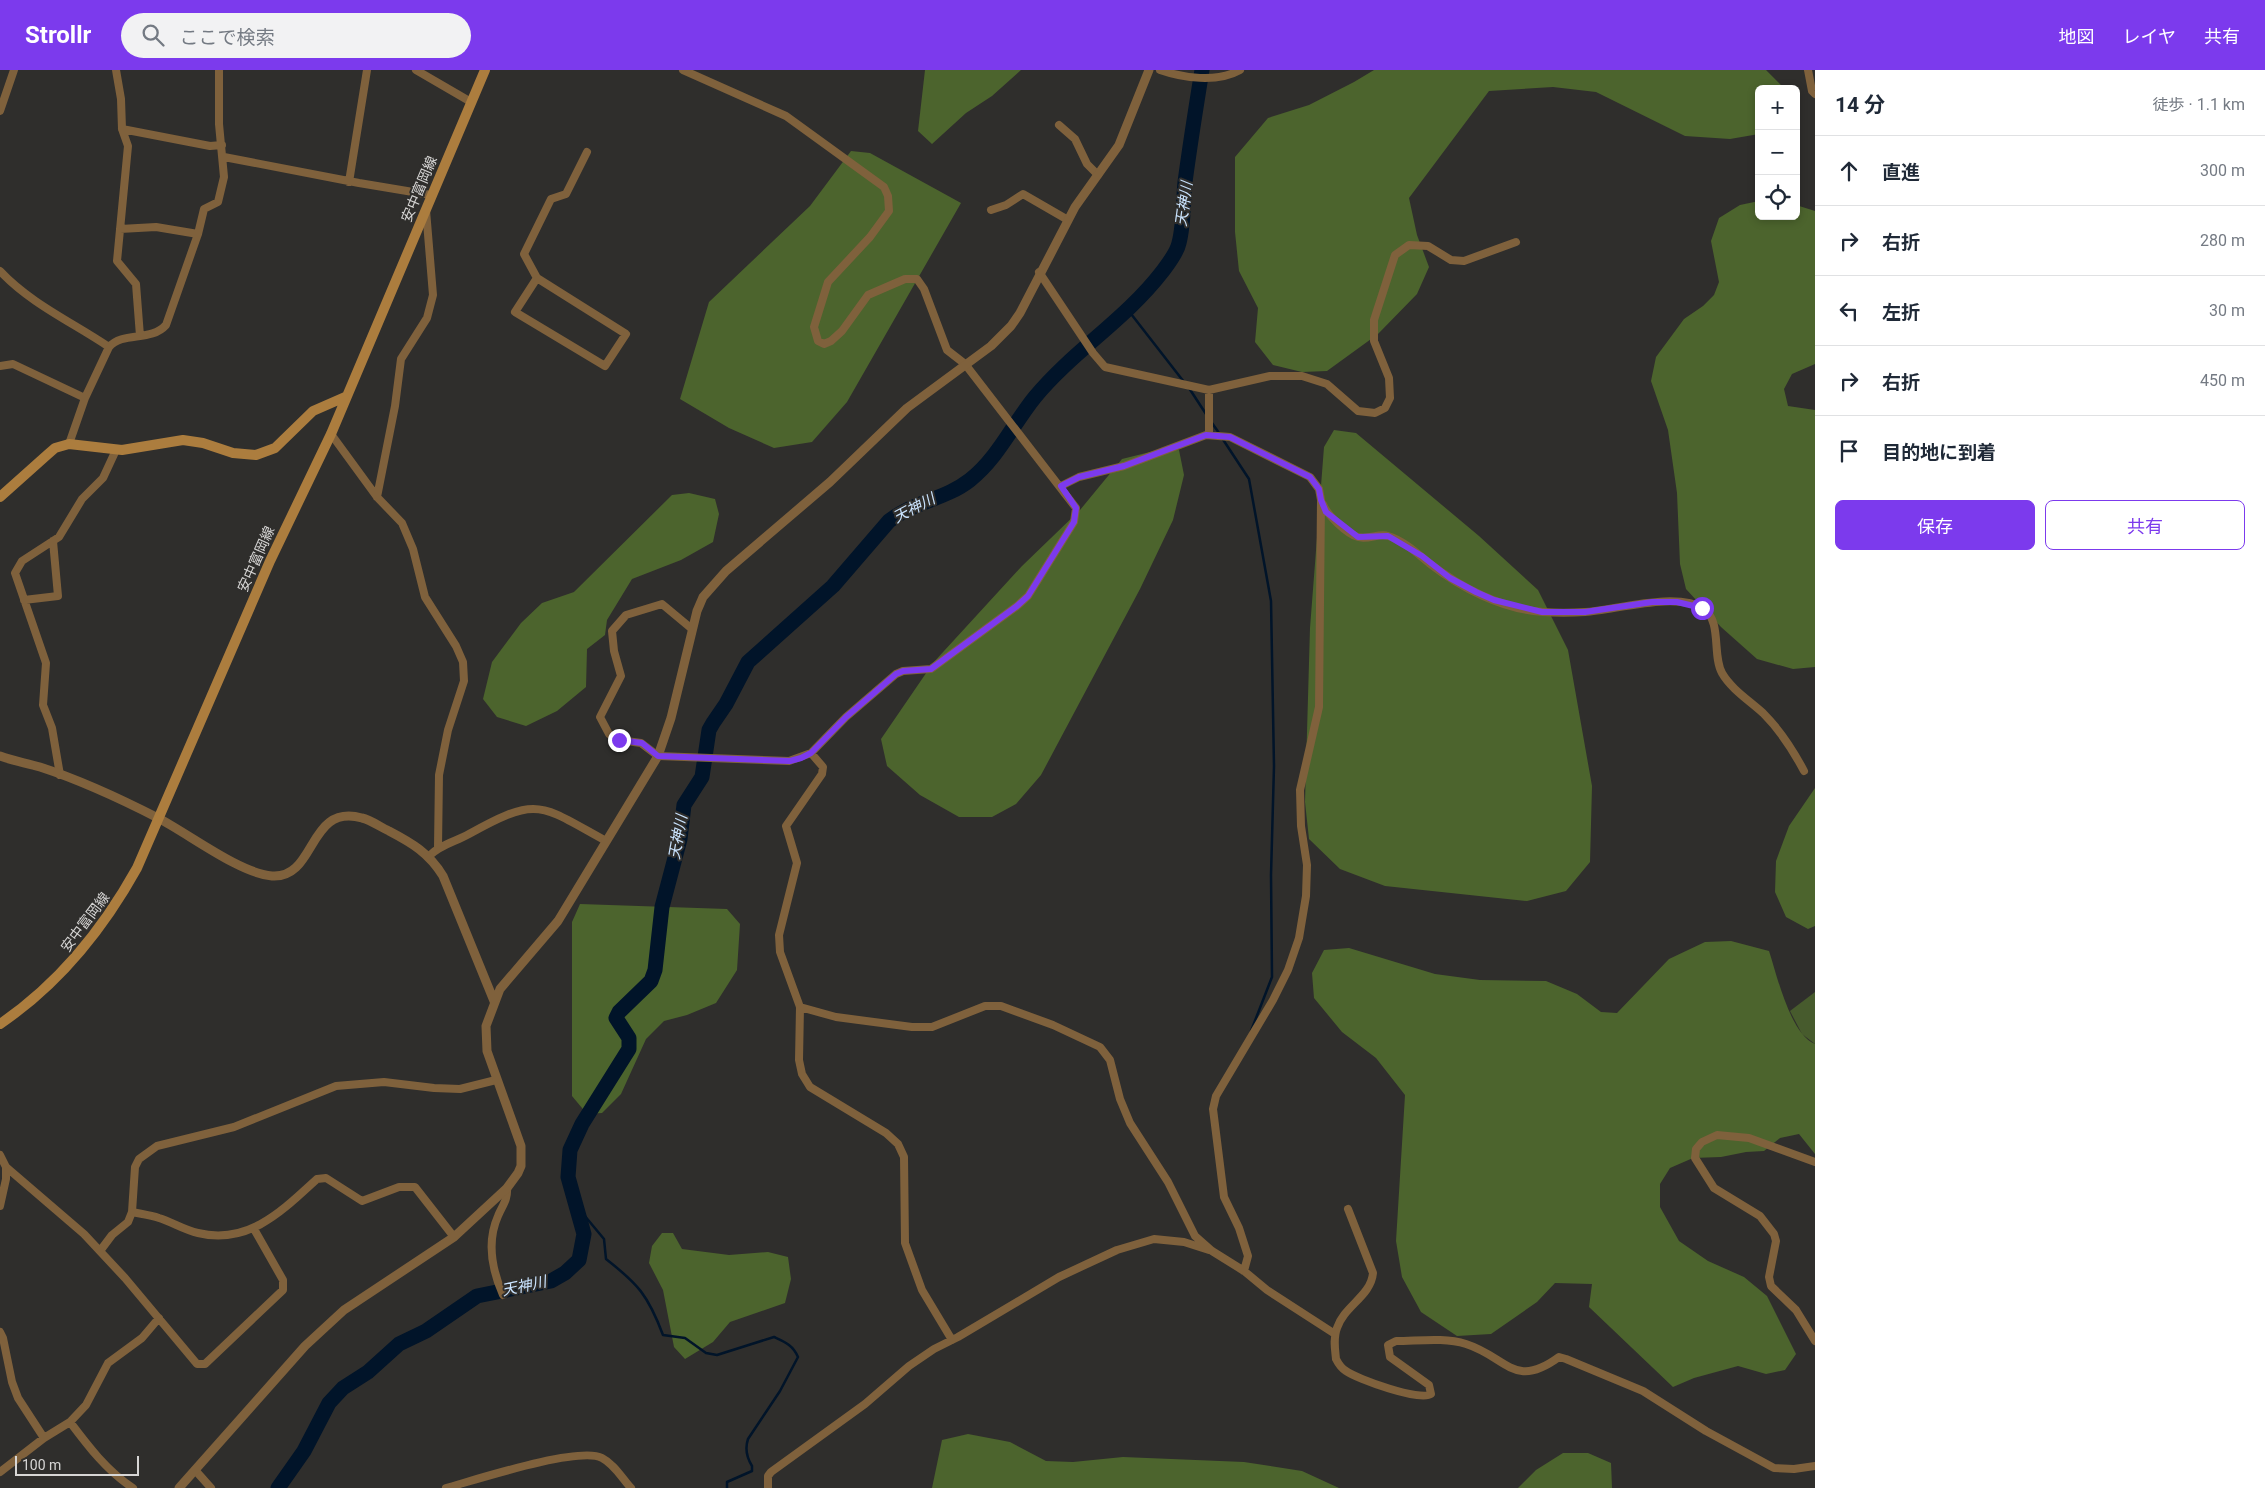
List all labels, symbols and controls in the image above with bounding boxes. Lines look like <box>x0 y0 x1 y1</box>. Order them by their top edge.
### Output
search box <box>121 13 471 58</box>
text: Strollr <box>25 21 91 49</box>
icon: search <box>139 21 167 49</box>
text: ここで検索 <box>179 26 274 49</box>
text: 地図 <box>2059 26 2095 47</box>
text: レイヤ <box>2123 26 2176 47</box>
text: 共有 <box>2204 26 2240 47</box>
map controls <box>1755 85 1800 220</box>
button: + <box>1755 85 1800 130</box>
text: 14 分 <box>1835 93 1885 117</box>
text: 徒歩 · 1.1 km <box>2153 95 2245 114</box>
button: − <box>1755 130 1800 175</box>
street label: 安中富岡線 <box>398 154 440 224</box>
icon: ahead <box>1835 157 1863 185</box>
text: 直進 <box>1882 161 1920 184</box>
text: 300 m <box>2200 161 2245 180</box>
button: locate <box>1755 175 1800 220</box>
water label: 天神川 <box>1172 178 1196 228</box>
icon: right <box>1835 227 1863 255</box>
text: 右折 <box>1882 231 1920 254</box>
text: 280 m <box>2200 231 2245 250</box>
icon: left <box>1835 297 1863 325</box>
text: 左折 <box>1882 301 1920 324</box>
text: 30 m <box>2209 301 2245 320</box>
icon: right <box>1835 367 1863 395</box>
text: 右折 <box>1882 371 1920 394</box>
text: 450 m <box>2200 371 2245 390</box>
icon: arrive <box>1835 437 1863 465</box>
text: 目的地に到着 <box>1882 441 1996 464</box>
water label: 天神川 <box>890 489 940 527</box>
button: 保存 <box>1835 500 2035 550</box>
button: 共有 <box>2045 500 2245 550</box>
street label: 安中富岡線 <box>234 524 278 594</box>
route start <box>1691 597 1714 620</box>
route end <box>608 729 631 752</box>
water label: 天神川 <box>665 811 691 861</box>
street label: 安中富岡線 <box>58 889 112 955</box>
water label: 天神川 <box>500 1272 550 1299</box>
scale bar <box>15 1453 139 1476</box>
text: 100 m <box>22 1457 61 1473</box>

